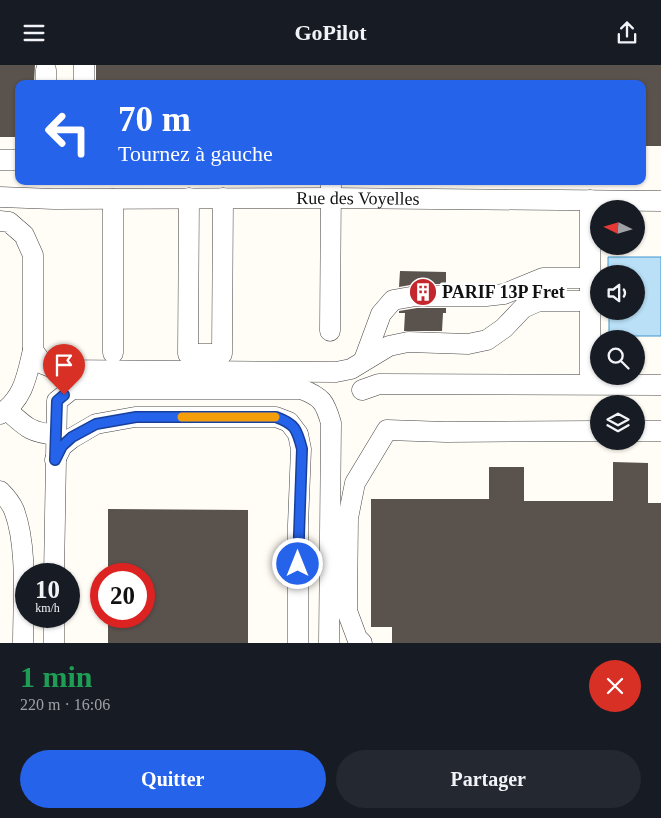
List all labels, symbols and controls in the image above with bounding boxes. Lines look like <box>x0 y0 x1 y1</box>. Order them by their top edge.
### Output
icon: menu <box>20 19 48 47</box>
icon: share <box>613 19 641 47</box>
text: GoPilot <box>294 20 367 45</box>
icon: left <box>35 100 100 165</box>
text: 70 m <box>118 100 191 139</box>
text: Tournez à gauche <box>118 141 273 166</box>
street label: Rue des Voyelles <box>296 188 420 209</box>
north arrow <box>590 200 645 255</box>
map controls <box>590 200 645 450</box>
button: sound <box>590 265 645 320</box>
building icon: PARIF 13P Fret <box>408 277 438 307</box>
place label: PARIF 13P Fret <box>442 282 565 302</box>
button: search <box>590 330 645 385</box>
pin <box>43 344 85 395</box>
icon: arrive <box>50 351 78 379</box>
button: layers <box>590 395 645 450</box>
position arrow <box>271 537 323 589</box>
speed limit sign: 20 <box>90 563 155 628</box>
text: 10 <box>35 576 60 603</box>
text: km/h <box>35 601 60 615</box>
text: 1 min <box>20 660 93 693</box>
button: close <box>589 660 641 712</box>
text: 220 m · 16:06 <box>20 696 110 713</box>
button: Quitter <box>20 750 326 808</box>
button: Partager <box>336 750 641 808</box>

